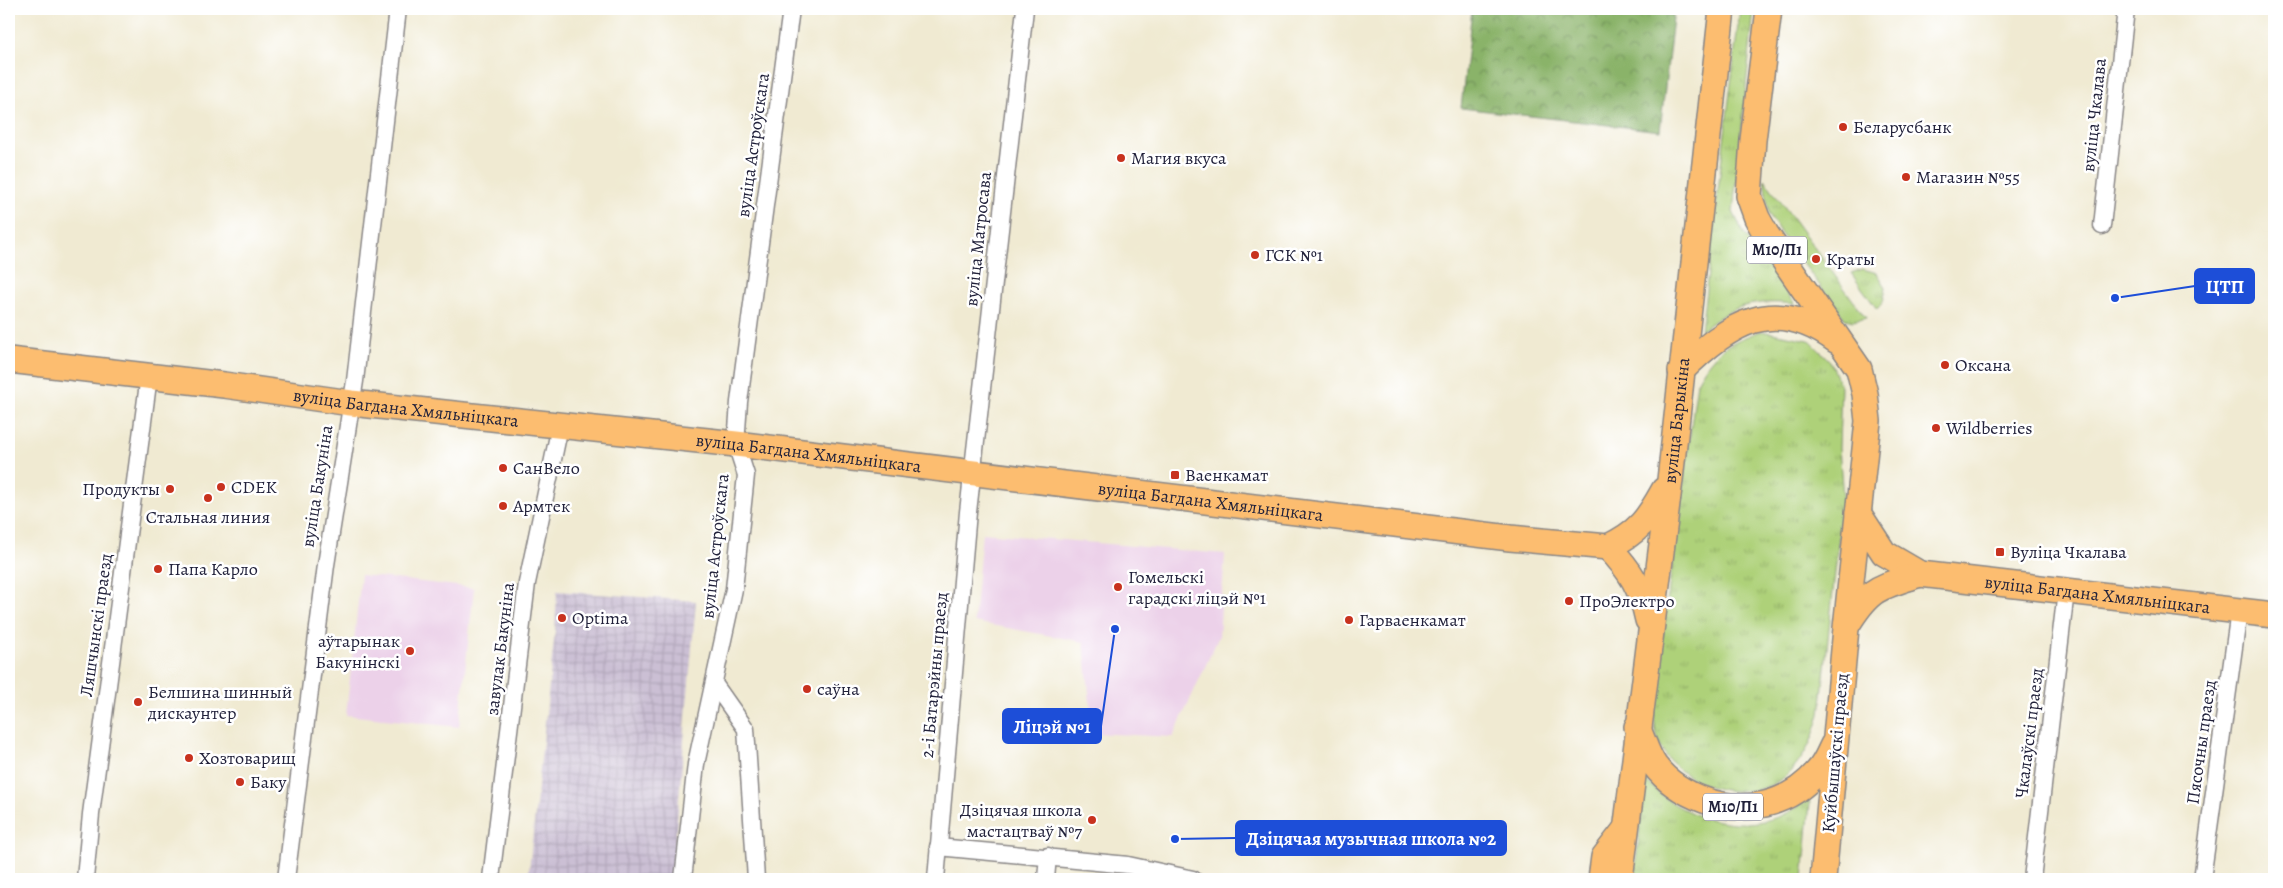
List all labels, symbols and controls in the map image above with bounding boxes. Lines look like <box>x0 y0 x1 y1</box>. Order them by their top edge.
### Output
street label: вуліца Чкалава <box>2076 56 2112 173</box>
street label: вуліца Астроўскага <box>731 71 775 219</box>
place label: Беларусбанк <box>1853 115 1952 139</box>
marker: Беларусбанк <box>1837 121 1849 133</box>
place label: Магия вкуса <box>1131 146 1227 170</box>
marker: Магия вкуса <box>1115 152 1127 164</box>
place label: Магазин №55 <box>1916 165 2020 189</box>
street label: вуліца Матросава <box>959 170 997 308</box>
marker: Магазин №55 <box>1900 171 1912 183</box>
road number: М10/П1 <box>1747 236 1807 264</box>
place label: ГСК №1 <box>1265 243 1323 267</box>
place label: Краты <box>1826 247 1875 271</box>
marker: ГСК №1 <box>1249 249 1261 261</box>
marker: Краты <box>1810 253 1822 265</box>
callout: ЦТП <box>2195 269 2254 303</box>
text: ЦТП <box>2206 274 2244 300</box>
place label: Оксана <box>1955 353 2012 377</box>
street label: вуліца Барыкіна <box>1658 356 1696 485</box>
marker: Оксана <box>1939 359 1951 371</box>
street label: вуліца Багдана Хмяльніцкага <box>292 383 521 433</box>
place label: Wildberries <box>1945 416 2033 440</box>
street label: вуліца Бакуніна <box>295 422 339 549</box>
marker: Wildberries <box>1930 422 1942 434</box>
street label: вуліца Багдана Хмяльніцкага <box>695 428 923 478</box>
place label: СанВело <box>513 456 580 480</box>
marker: СанВело <box>497 462 509 474</box>
place label: Ваенкамат <box>1185 463 1268 487</box>
marker: Ваенкамат <box>1169 469 1181 481</box>
street label: вуліца Астроўскага <box>695 472 735 620</box>
place label: CDEK <box>231 475 278 499</box>
street label: вуліца Багдана Хмяльніцкага <box>1097 476 1325 527</box>
place label: Продукты <box>82 477 160 501</box>
marker: CDEK <box>215 481 227 493</box>
marker: Продукты <box>164 483 176 495</box>
marker: Стальная линия <box>202 492 214 504</box>
place label: Армтек <box>512 494 570 518</box>
marker: Армтек <box>497 500 509 512</box>
place label: Стальная линия <box>146 505 270 529</box>
place label: Вуліца Чкалава <box>2010 540 2127 564</box>
marker: Вуліца Чкалава <box>1994 546 2006 558</box>
street label: Ляшчынскі праезд <box>74 551 118 698</box>
place label: Папа Карло <box>168 557 258 581</box>
marker: Папа Карло <box>152 563 164 575</box>
place label: Гомельскі гарадскі ліцэй №1 <box>1128 565 1266 610</box>
street label: вуліца Багдана Хмяльніцкага <box>1983 570 2212 620</box>
street label: завулак Бакуніна <box>480 580 520 717</box>
marker: Гомельскі гарадскі ліцэй №1 <box>1112 581 1124 593</box>
place label: ПроЭлектро <box>1579 589 1675 613</box>
street label: 2-і Батарэйны праезд <box>915 591 953 759</box>
marker: ПроЭлектро <box>1563 595 1575 607</box>
place label: Optima <box>572 606 629 630</box>
place label: Гарваенкамат <box>1359 608 1466 632</box>
marker: Optima <box>556 612 568 624</box>
marker: Гарваенкамат <box>1343 614 1355 626</box>
place label: аўтарынак Бакунінскі <box>315 629 400 674</box>
marker: аўтарынак Бакунінскі <box>404 645 416 657</box>
street label: Чкалаўскі праезд <box>2009 666 2049 800</box>
street label: Куйбышаўскі праезд <box>1816 672 1854 834</box>
place label: саўна <box>817 677 860 701</box>
street label: Пясочны праезд <box>2180 678 2222 806</box>
place label: Белшина шинный дискаунтер <box>147 680 292 725</box>
marker: саўна <box>801 683 813 695</box>
marker: Белшина шинный дискаунтер <box>132 696 144 708</box>
callout: Ліцэй №1 <box>1003 709 1101 743</box>
text: Ліцэй №1 <box>1013 714 1091 740</box>
place label: Хозтоварищ <box>199 746 296 770</box>
marker: Хозтоварищ <box>183 752 195 764</box>
place label: Баку <box>250 770 287 794</box>
marker: Баку <box>234 776 246 788</box>
road number: М10/П1 <box>1703 794 1763 820</box>
place label: Дзіцячая школа мастацтваў №7 <box>960 798 1083 843</box>
marker: Дзіцячая школа мастацтваў №7 <box>1086 814 1098 826</box>
callout: Дзіцячая музычная школа №2 <box>1236 821 1506 855</box>
text: Дзіцячая музычная школа №2 <box>1246 826 1496 852</box>

